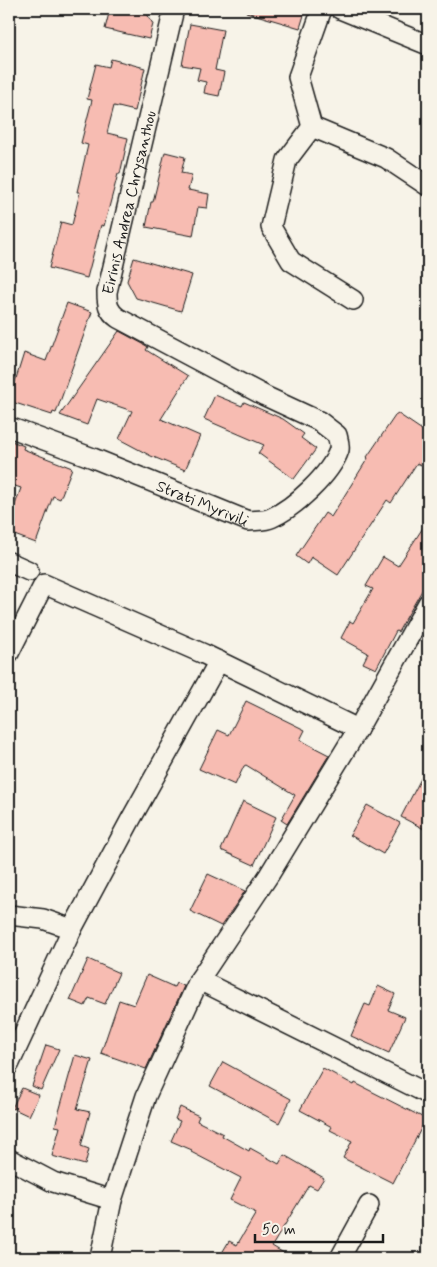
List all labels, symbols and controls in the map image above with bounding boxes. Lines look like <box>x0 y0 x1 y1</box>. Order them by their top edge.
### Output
street label: Eirinis Andrea Chrysanthou <box>98 109 162 297</box>
street label: Strati Myrivili <box>153 476 251 532</box>
scale bar <box>255 1212 382 1244</box>
text: 50 m <box>262 1220 296 1240</box>

